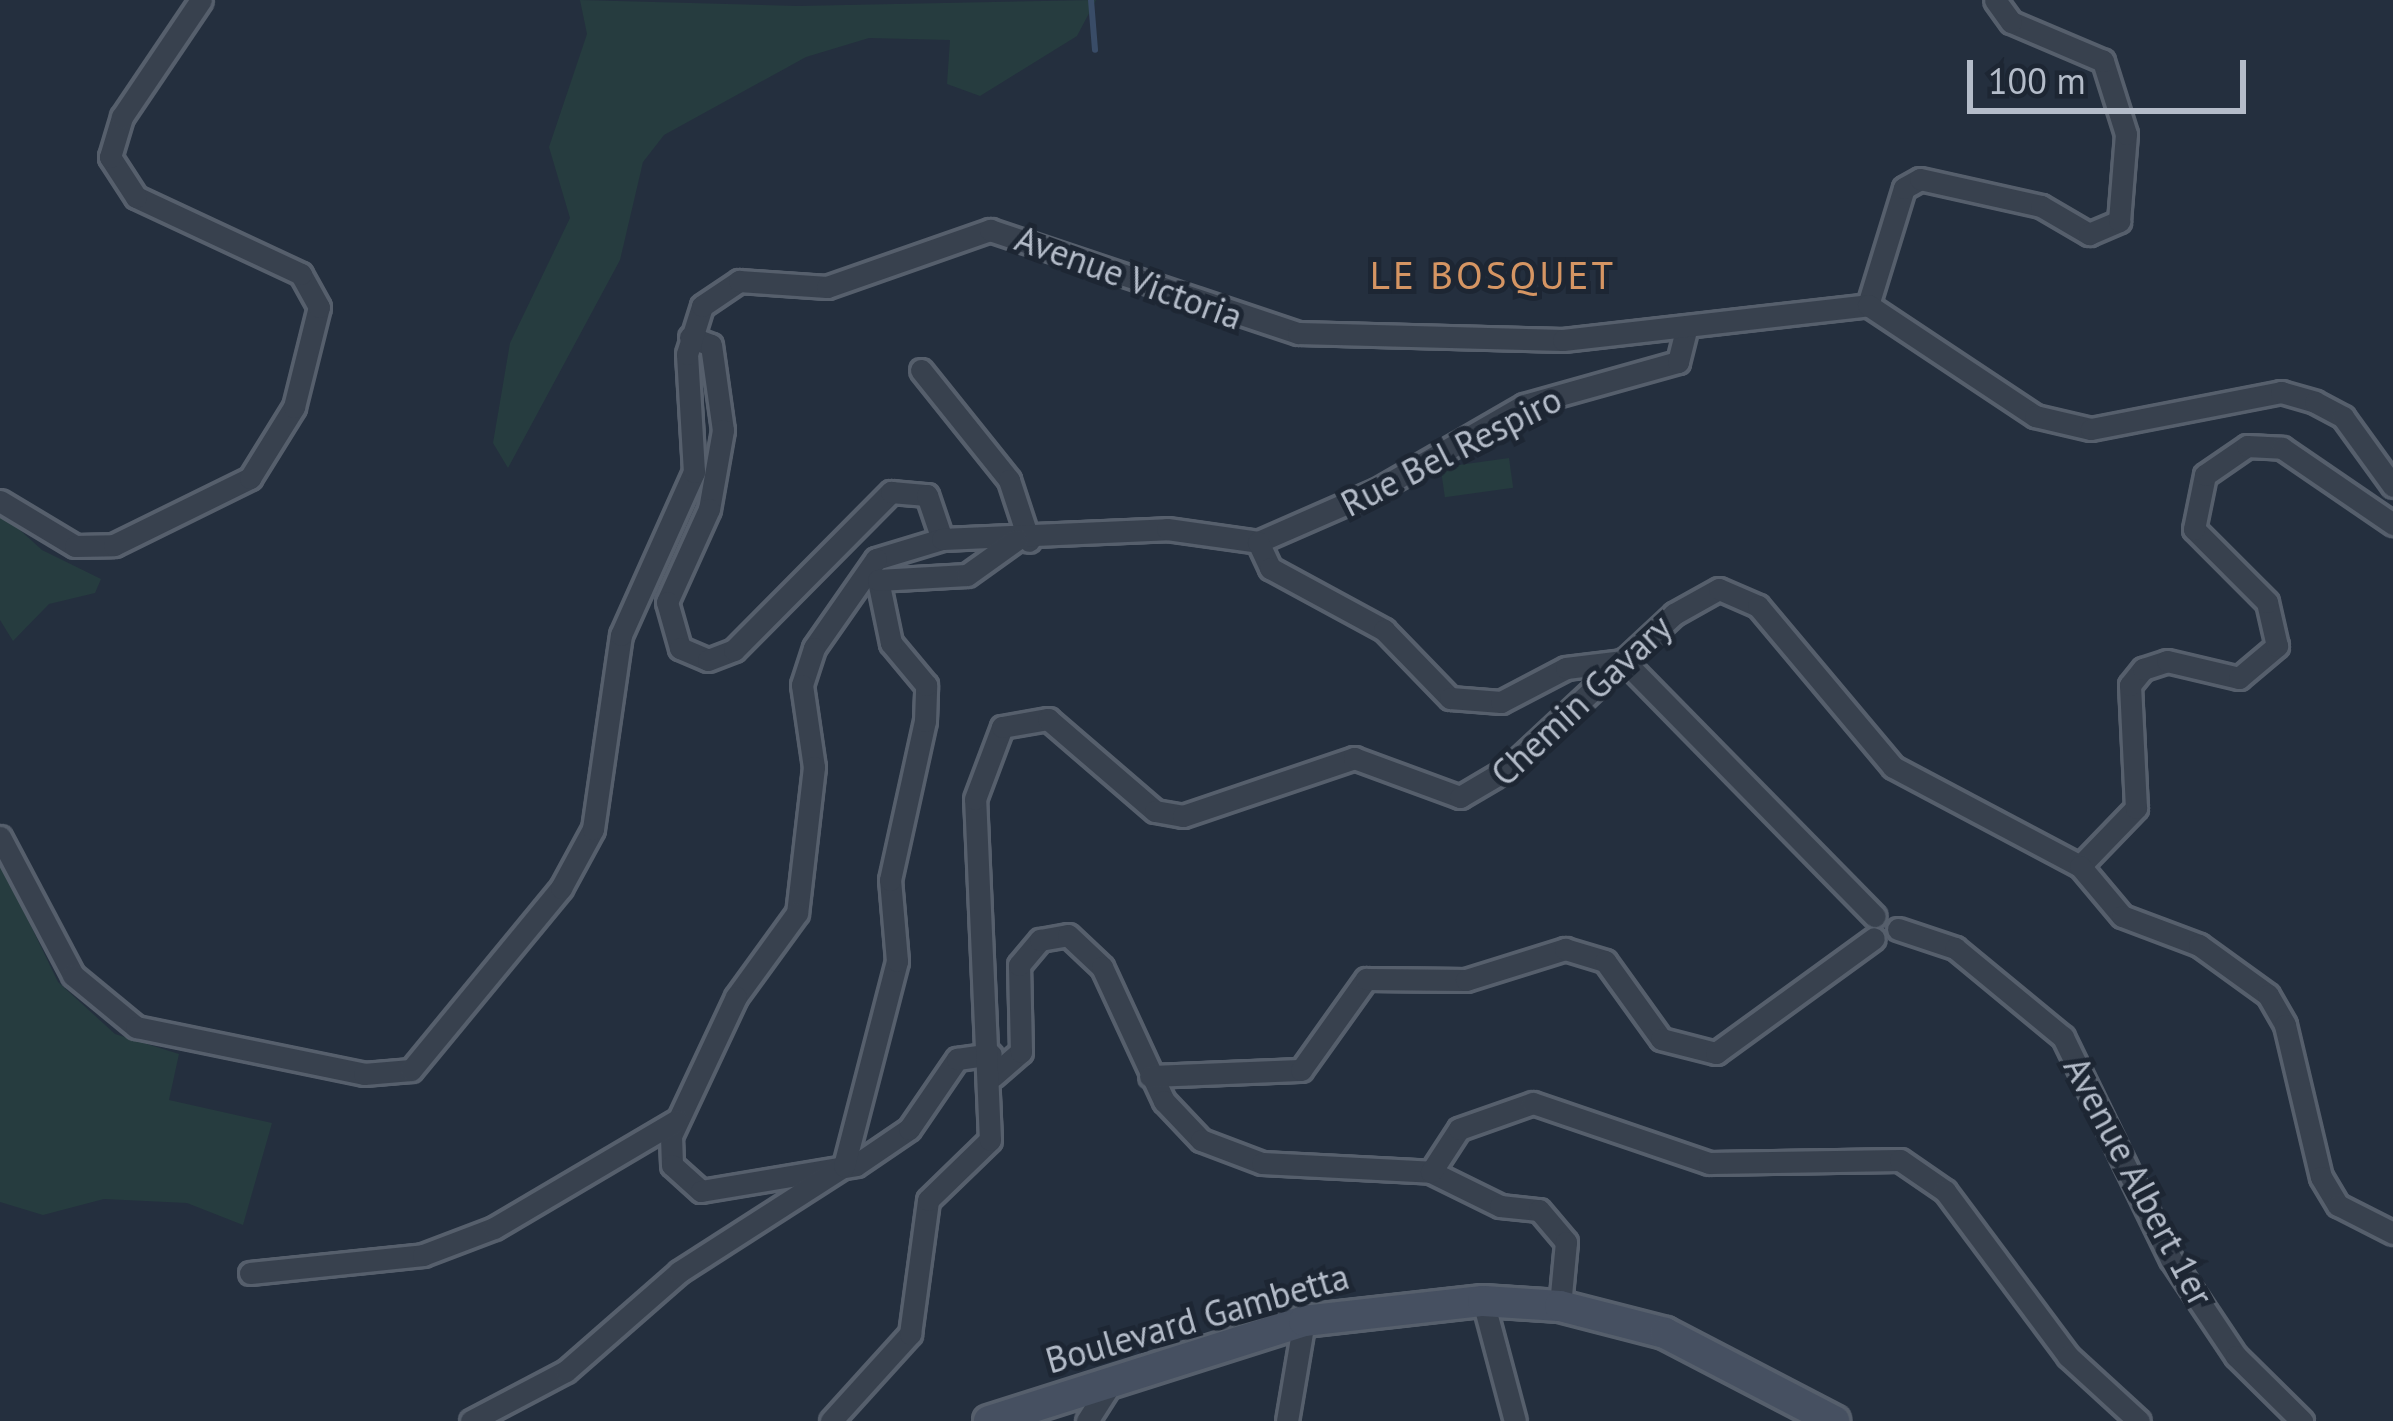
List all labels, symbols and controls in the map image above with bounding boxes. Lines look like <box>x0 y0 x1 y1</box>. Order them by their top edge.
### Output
scale bar <box>1973 36 2252 110</box>
text: 100 m <box>1988 57 2086 104</box>
street label: Avenue Victoria <box>1009 216 1249 338</box>
district label: LE BOSQUET <box>1370 252 1616 298</box>
street label: Rue Bel Respiro <box>1334 377 1568 525</box>
street label: Chemin Gavary <box>1482 605 1680 795</box>
street label: Avenue Albert 1er <box>2055 1049 2223 1313</box>
street label: Boulevard Gambetta <box>1040 1254 1354 1382</box>

